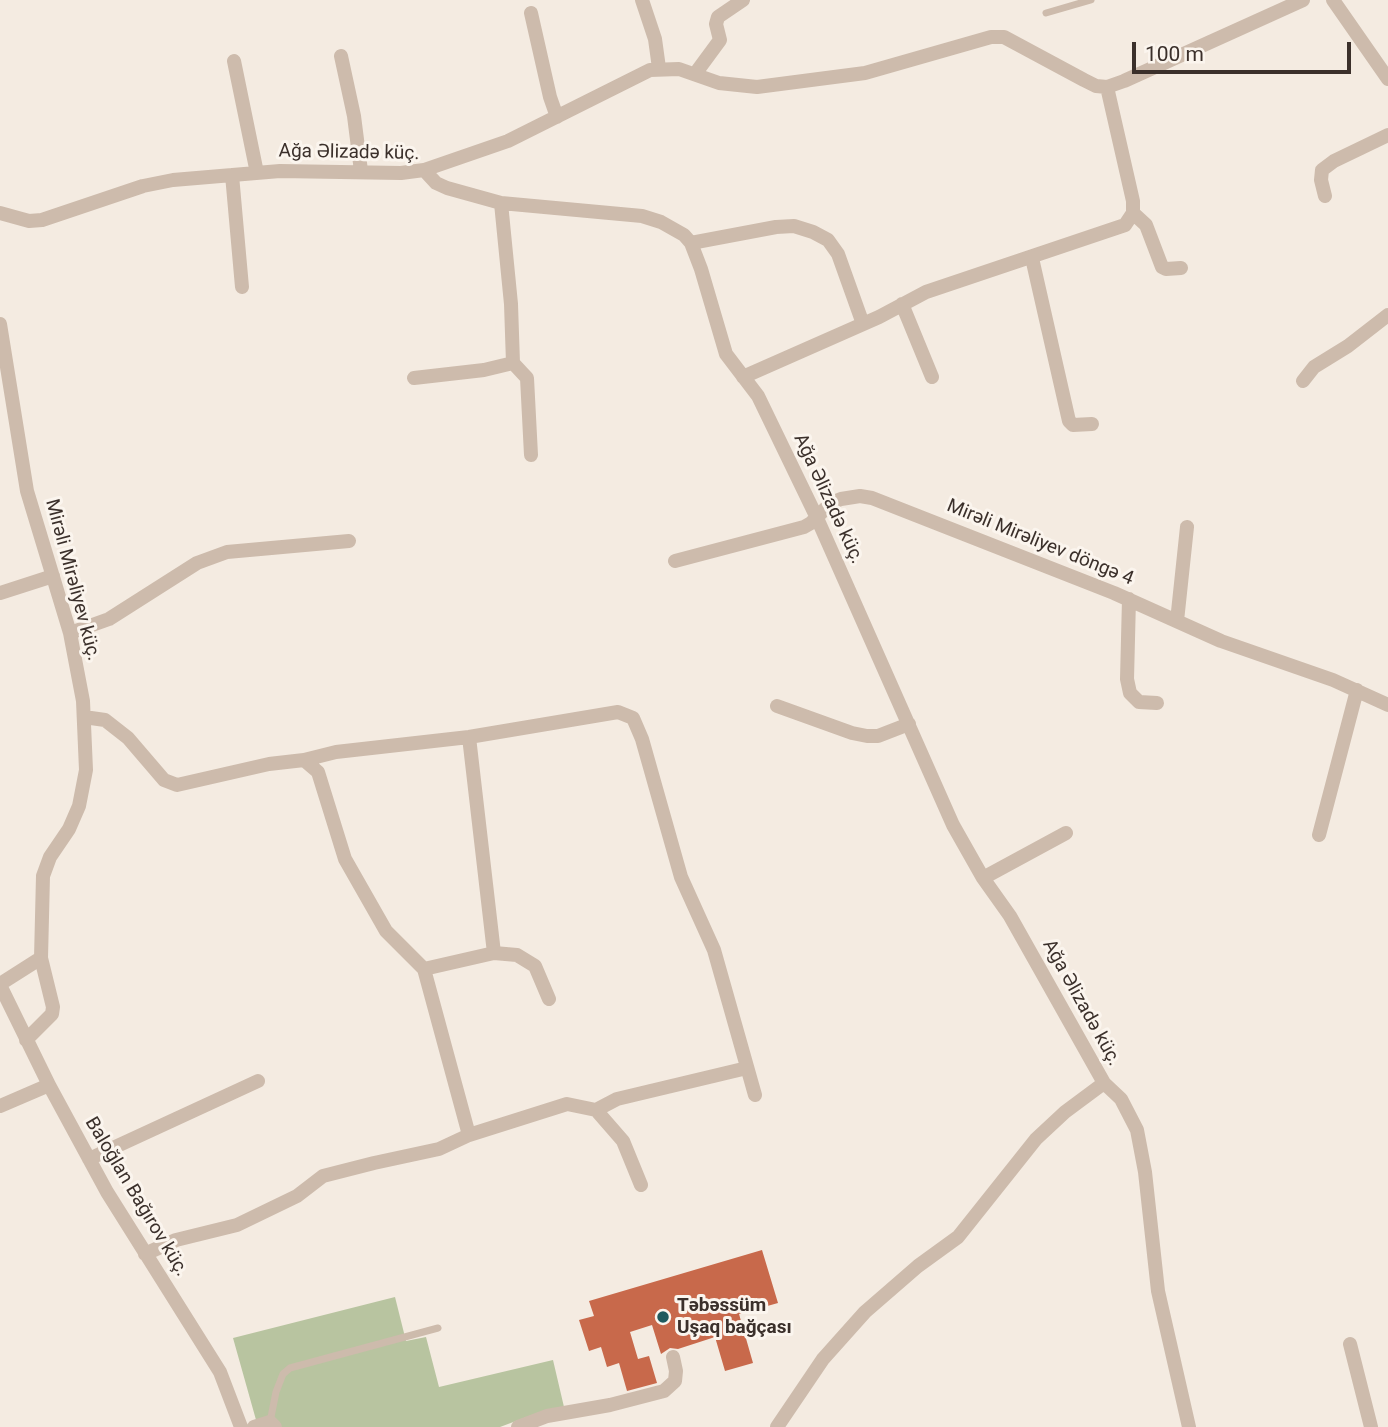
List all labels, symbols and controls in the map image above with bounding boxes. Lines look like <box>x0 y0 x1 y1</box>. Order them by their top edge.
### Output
scale bar <box>1136 28 1355 72</box>
text: 100 m <box>1145 42 1204 66</box>
street label: Ağa Əlizadə küç. <box>278 140 420 166</box>
street label: Ağa Əlizadə küç. <box>788 430 868 568</box>
street label: Mirəli Mirəliyev döngə 4 <box>943 495 1137 591</box>
street label: Mirəli Mirəliyev küç. <box>39 497 105 663</box>
street label: Ağa Əlizadə küç. <box>1037 936 1125 1070</box>
street label: Baloğlan Bağırov küç. <box>79 1113 193 1281</box>
place label: Təbəssüm Uşaq bağçası <box>677 1295 792 1339</box>
marker: Təbəssüm Uşaq bağçası <box>655 1309 671 1325</box>

